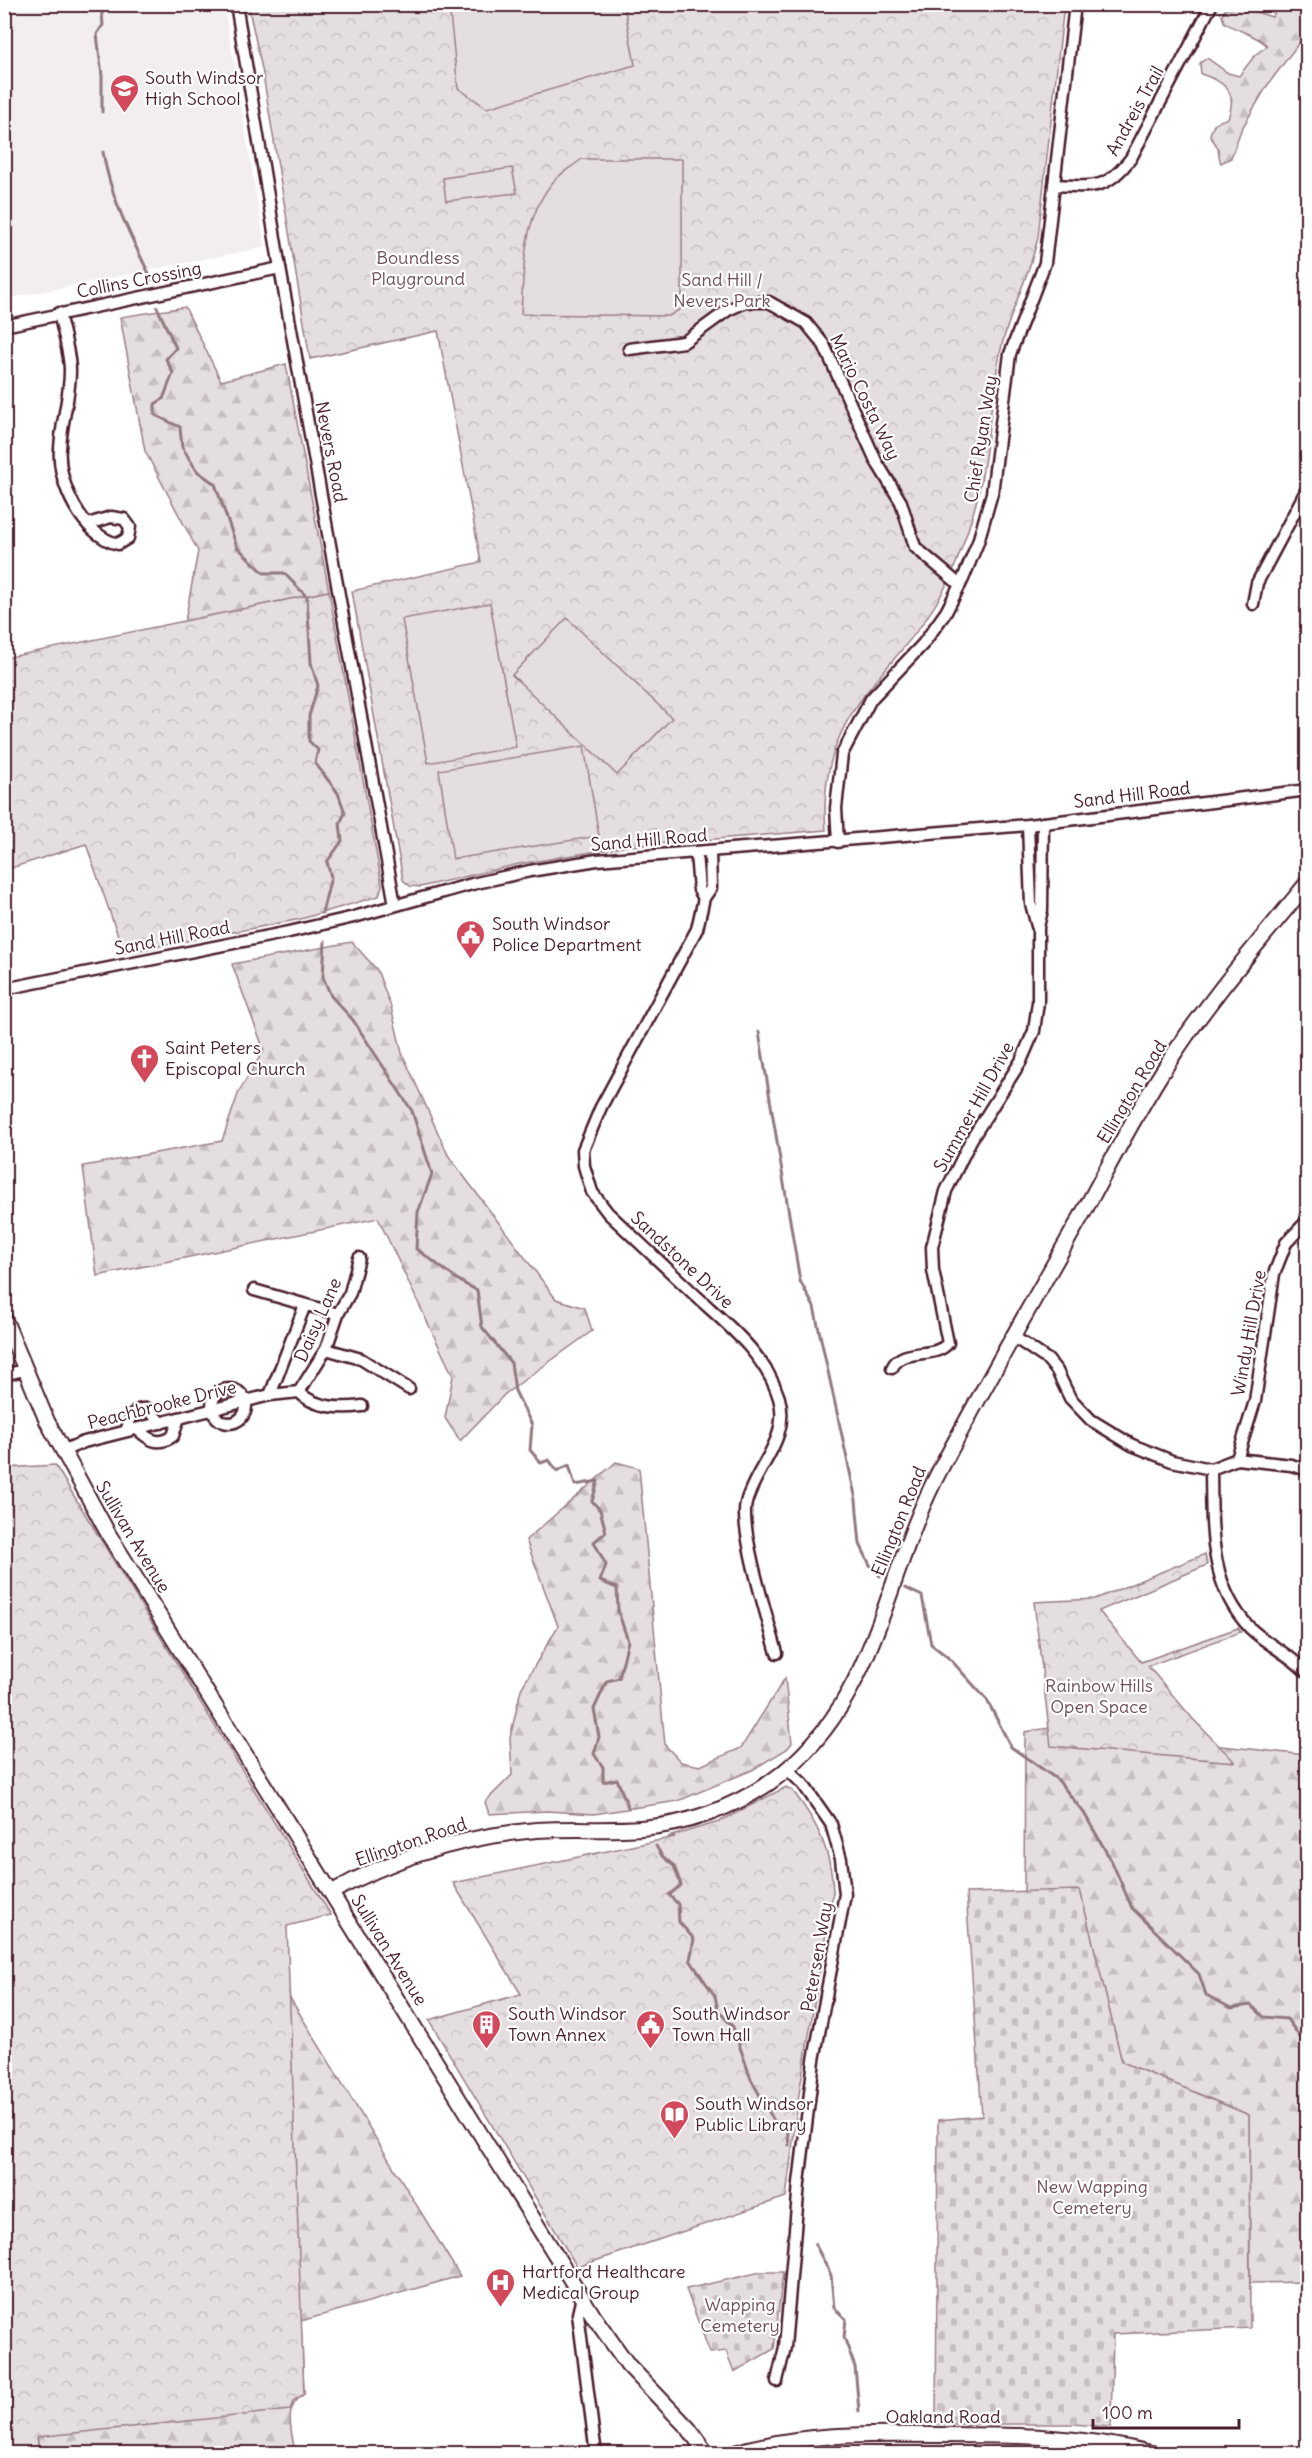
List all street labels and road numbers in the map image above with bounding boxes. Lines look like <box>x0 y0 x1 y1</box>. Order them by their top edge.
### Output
street label: Andreis Trail <box>1100 62 1169 160</box>
street label: Collins Crossing <box>75 256 203 303</box>
street label: Mario Costa Way <box>825 330 906 464</box>
street label: Chief Ryan Way <box>959 373 1002 504</box>
street label: Nevers Road <box>310 399 353 505</box>
street label: Sand Hill Road <box>1072 776 1192 813</box>
street label: Sand Hill Road <box>590 823 709 856</box>
street label: Sand Hill Road <box>112 915 232 960</box>
street label: Ellington Road <box>1092 1036 1172 1147</box>
street label: Summer Hill Drive <box>928 1038 1019 1176</box>
street label: Sandstone Drive <box>626 1206 739 1313</box>
street label: Windy Hill Drive <box>1226 1268 1271 1398</box>
street label: Daisy Lane <box>289 1274 346 1366</box>
street label: Peachbrooke Drive <box>85 1375 239 1434</box>
street label: Ellington Road <box>866 1462 931 1579</box>
street label: Sullivan Avenue <box>91 1477 176 1597</box>
street label: Ellington Road <box>352 1812 470 1871</box>
street label: Sullivan Avenue <box>346 1890 433 2010</box>
street label: Petersen Way <box>795 1900 838 2014</box>
street label: Oakland Road <box>885 2405 1001 2428</box>

